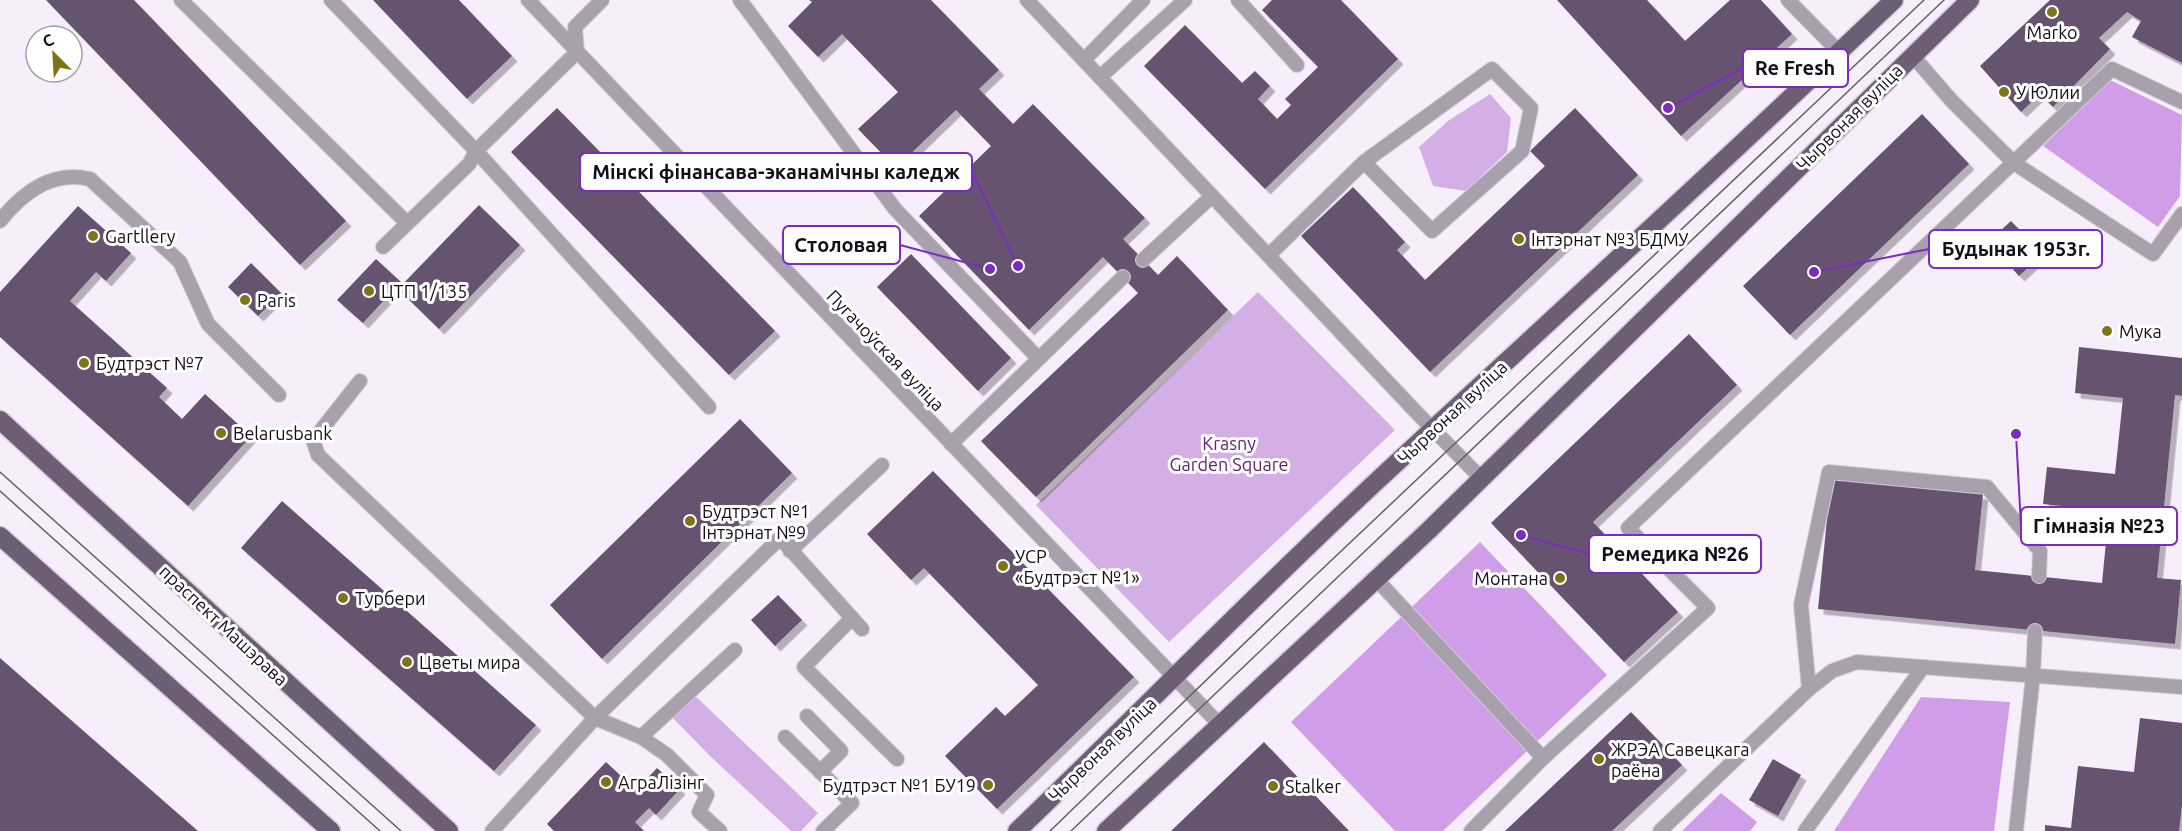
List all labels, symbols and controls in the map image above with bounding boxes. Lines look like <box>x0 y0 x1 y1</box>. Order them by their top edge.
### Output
marker: Marko <box>2045 5 2059 19</box>
place label: Marko <box>2027 22 2077 42</box>
north arrow <box>24 24 84 84</box>
text: С <box>40 30 56 51</box>
callout: Re Fresh <box>1743 49 1848 87</box>
text: Re Fresh <box>1755 56 1835 79</box>
street label: Чырвоная вуліца <box>1792 60 1906 174</box>
place label: У Юлии <box>2016 82 2080 102</box>
marker: У Юлии <box>1997 85 2011 99</box>
callout: Мінскі фінансава-эканамічны каледж <box>580 153 972 191</box>
text: Мінскі фінансава-эканамічны каледж <box>592 160 960 183</box>
place label: Gartllery <box>105 226 176 246</box>
callout: Столовая <box>783 226 900 264</box>
marker: Gartllery <box>86 229 100 243</box>
place label: Інтэрнат №3 БДМУ <box>1531 229 1688 249</box>
callout: Будынак 1953г. <box>1929 230 2102 268</box>
marker: Інтэрнат №3 БДМУ <box>1512 232 1526 246</box>
text: Столовая <box>794 233 888 256</box>
text: Будынак 1953г. <box>1942 237 2090 260</box>
place label: ЦТП 1/135 <box>381 281 467 301</box>
marker: ЦТП 1/135 <box>362 284 376 298</box>
street label: Пугачоўская вуліца <box>823 286 949 414</box>
place label: Paris <box>257 290 296 310</box>
marker: Paris <box>238 293 252 307</box>
place label: Мука <box>2119 321 2162 341</box>
marker: Мука <box>2100 324 2114 338</box>
place label: Будтрэст №7 <box>96 353 204 373</box>
marker: Будтрэст №7 <box>77 356 91 370</box>
street label: Чырвоная вуліца <box>1393 356 1511 468</box>
place label: Belarusbank <box>233 423 332 443</box>
marker: Belarusbank <box>214 426 228 440</box>
park label: Krasny Garden Square <box>1169 433 1289 474</box>
place label: Будтрэст №1 Інтэрнат №9 <box>702 501 810 542</box>
callout: Гімназія №23 <box>2021 507 2177 545</box>
marker: Будтрэст №1 Інтэрнат №9 <box>683 514 697 528</box>
text: Гімназія №23 <box>2033 514 2165 537</box>
callout: Ремедика №26 <box>1589 535 1761 573</box>
text: Ремедика №26 <box>1601 542 1749 565</box>
place label: УСР «Будтрэст №1» <box>1015 546 1140 587</box>
marker: УСР «Будтрэст №1» <box>996 559 1010 573</box>
street label: праспект Машэрава <box>156 561 292 689</box>
place label: Монтана <box>1474 568 1548 588</box>
marker: Монтана <box>1553 571 1567 585</box>
place label: Турбери <box>355 588 426 608</box>
marker: Турбери <box>336 591 350 605</box>
place label: Цветы мира <box>419 652 521 672</box>
marker: Цветы мира <box>400 655 414 669</box>
street label: Чырвоная вуліца <box>1044 692 1160 806</box>
place label: ЖРЭА Савецкага раёна <box>1611 739 1750 780</box>
marker: ЖРЭА Савецкага раёна <box>1592 752 1606 766</box>
place label: АграЛізінг <box>618 772 704 792</box>
marker: АграЛізінг <box>599 775 613 789</box>
place label: Будтрэст №1 БУ19 <box>823 775 976 795</box>
place label: Stalker <box>1285 776 1341 796</box>
marker: Будтрэст №1 БУ19 <box>981 778 995 792</box>
marker: Stalker <box>1266 779 1280 793</box>

